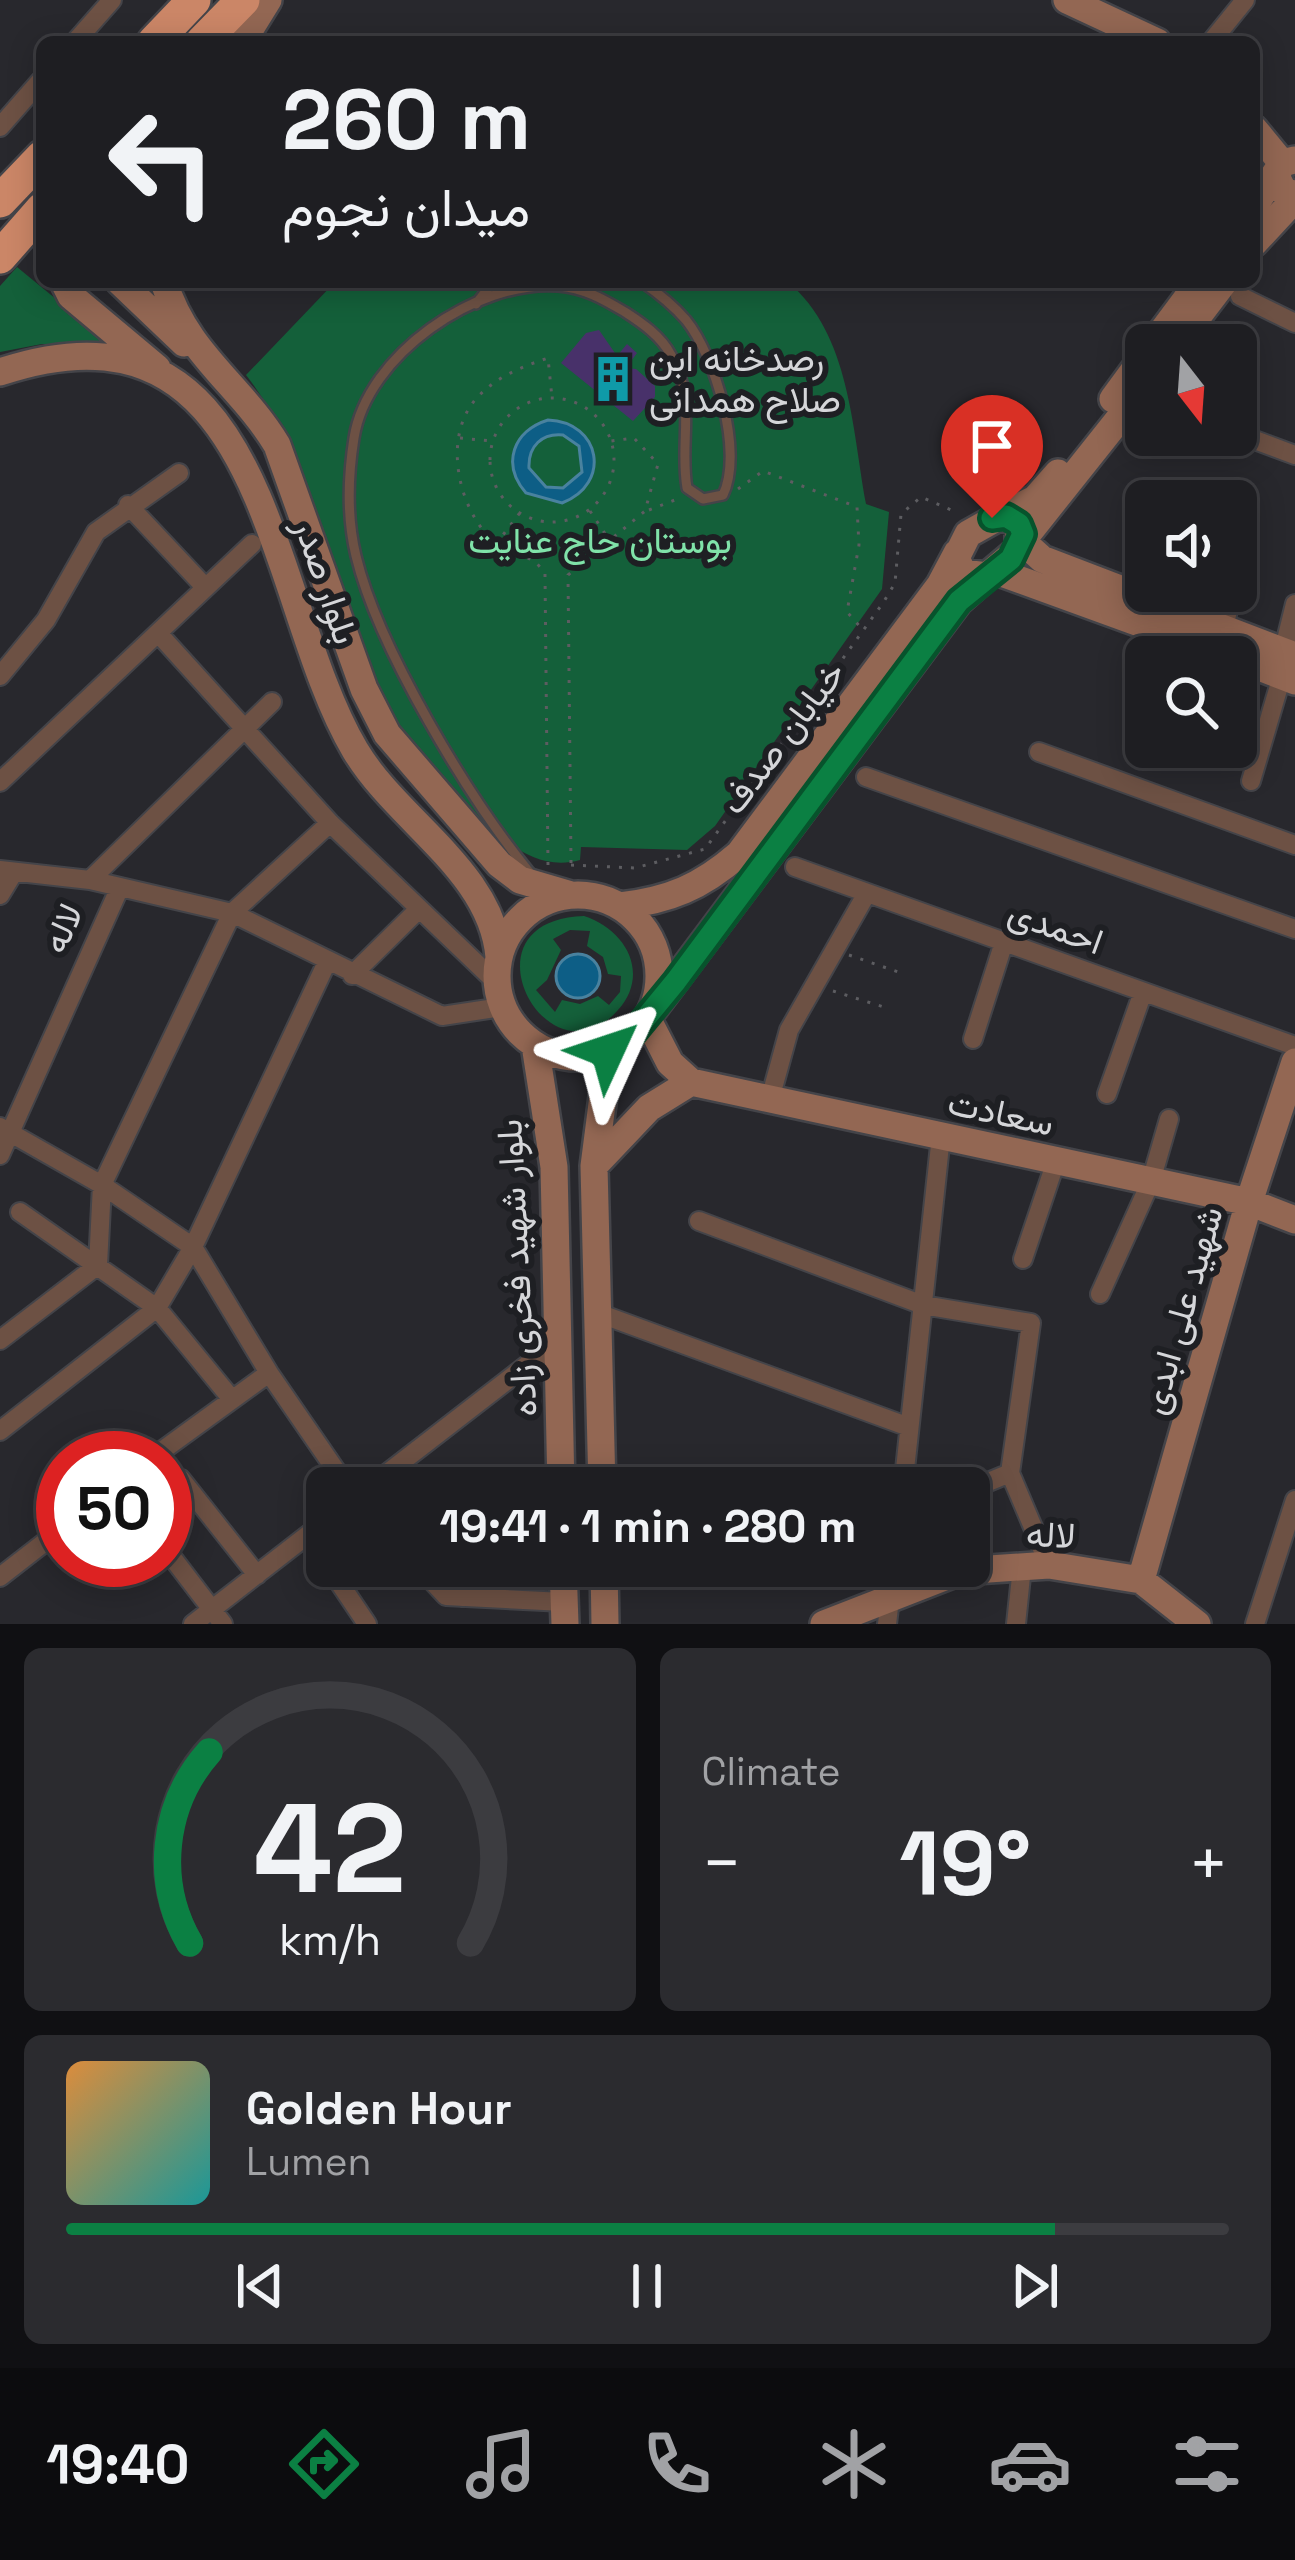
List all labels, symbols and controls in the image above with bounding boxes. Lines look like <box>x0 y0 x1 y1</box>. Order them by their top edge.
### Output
text: 260 m <box>282 66 531 174</box>
icon: left <box>84 84 240 240</box>
text: میدان نجوم <box>282 173 530 242</box>
north arrow <box>1125 324 1257 456</box>
map controls <box>1125 324 1257 768</box>
place label: رصدخانه ابن صلاح همدانی <box>649 336 841 424</box>
building icon: رصدخانه ابن صلاح همدانی <box>588 354 638 404</box>
pin <box>941 395 1043 518</box>
icon: arrive <box>959 413 1025 479</box>
button: sound <box>1125 480 1257 612</box>
street label: بلوار صدر <box>283 512 369 650</box>
park label: بوستان حاج عنایت <box>468 518 732 565</box>
button: search <box>1125 636 1257 768</box>
street label: خیابان صدف <box>710 652 856 824</box>
street label: احمدی <box>1002 889 1109 965</box>
street label: لاله <box>32 896 94 961</box>
position arrow <box>545 988 671 1114</box>
street label: سعادت <box>944 1079 1058 1147</box>
street label: بلوار شهید فخری زاده <box>486 1118 548 1418</box>
street label: شهید علی ابدی <box>1130 1201 1234 1420</box>
speed limit sign: 50 <box>36 1431 192 1587</box>
text: 19:41 · 1 min · 280 m <box>440 1498 856 1555</box>
street label: لاله <box>1025 1511 1077 1559</box>
text: Climate <box>702 1747 841 1796</box>
text: 42 <box>253 1769 407 1928</box>
text: 19° <box>899 1806 1031 1921</box>
text: − <box>702 1821 742 1905</box>
text: + <box>1188 1821 1229 1905</box>
text: km/h <box>279 1912 381 1967</box>
text: Golden Hour <box>246 2080 512 2137</box>
text: Lumen <box>246 2137 372 2186</box>
icon: previous <box>227 2253 293 2319</box>
icon: pause <box>614 2253 680 2319</box>
icon: next <box>1002 2253 1068 2319</box>
icon: directions <box>282 2422 366 2506</box>
icon: music <box>459 2422 543 2506</box>
icon: phone <box>635 2422 719 2506</box>
icon: climate <box>812 2422 896 2506</box>
icon: car <box>988 2422 1072 2506</box>
icon: filters <box>1165 2422 1249 2506</box>
text: 19:40 <box>46 2430 189 2499</box>

